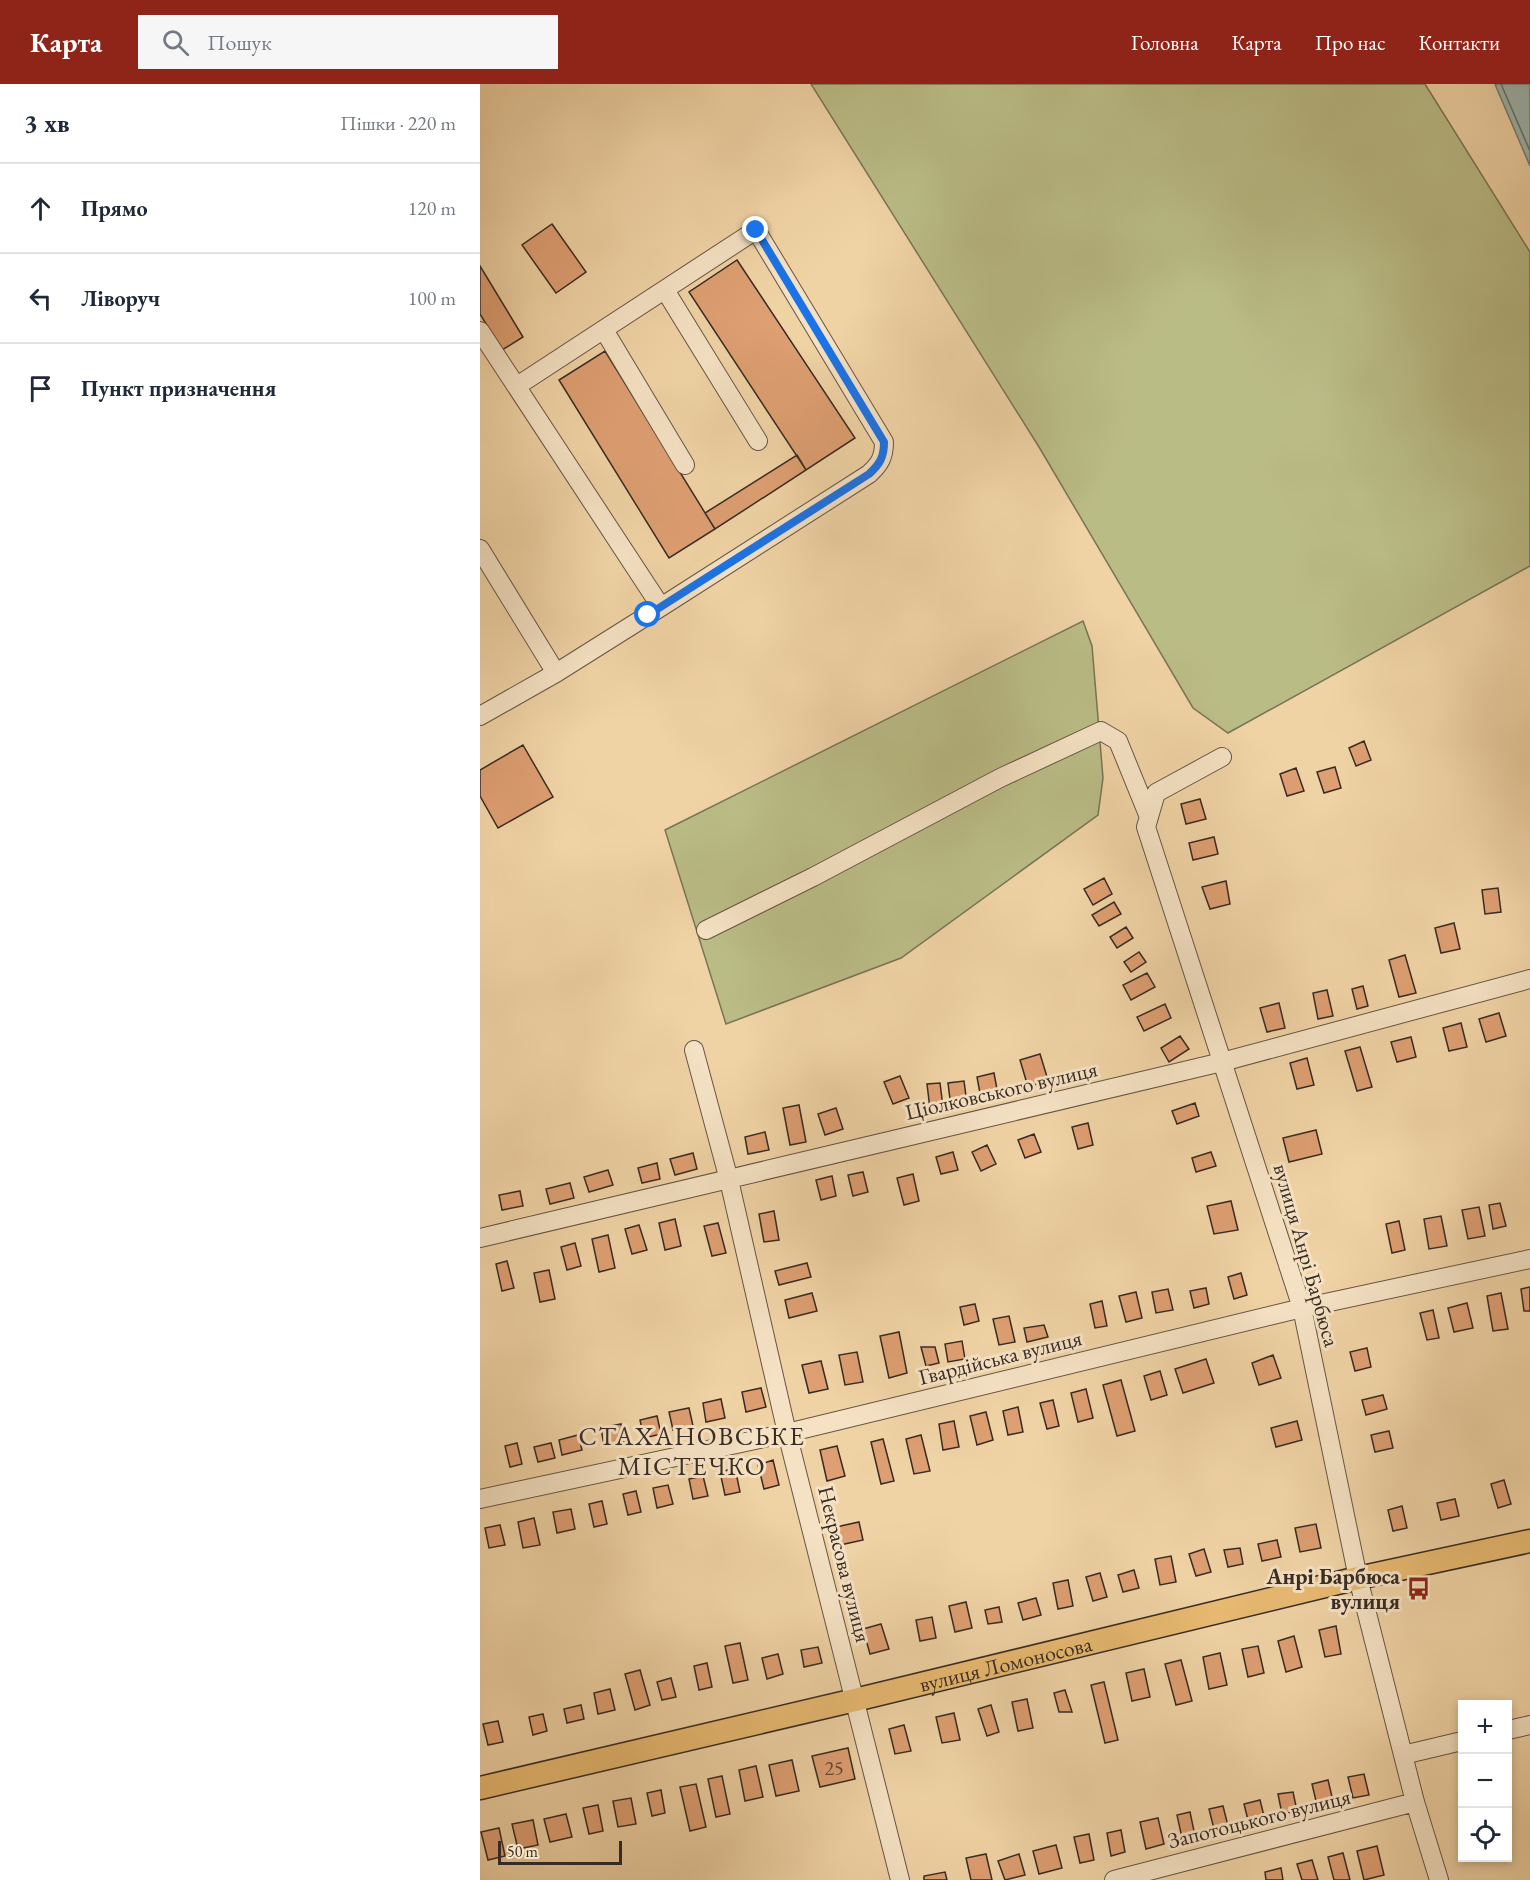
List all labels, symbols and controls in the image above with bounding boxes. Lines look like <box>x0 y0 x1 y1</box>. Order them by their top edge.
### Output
search box <box>138 15 558 69</box>
text: Карта <box>30 24 102 60</box>
icon: search <box>159 26 192 59</box>
text: Пошук <box>207 28 272 57</box>
text: Головна <box>1131 29 1199 56</box>
text: Карта <box>1232 29 1282 56</box>
text: Про нас <box>1315 29 1385 56</box>
text: Контакти <box>1418 29 1500 56</box>
text: 3 хв <box>24 106 70 140</box>
text: Пішки · 220 m <box>340 110 456 136</box>
icon: ahead <box>24 192 57 225</box>
text: Прямо <box>81 194 148 223</box>
text: 120 m <box>408 195 456 221</box>
route end <box>742 216 768 242</box>
icon: left <box>24 282 57 315</box>
text: Ліворуч <box>81 284 160 313</box>
text: 100 m <box>408 285 456 311</box>
icon: arrive <box>24 372 57 405</box>
text: Пункт призначення <box>81 374 276 403</box>
route start <box>634 601 660 627</box>
street label: Ціолковського вулиця <box>902 1054 1100 1127</box>
street label: вулиця Анрі Барбюса <box>1267 1160 1347 1350</box>
street label: Гвардійська вулиця <box>916 1323 1085 1392</box>
district label: СТАХАНОВСЬКЕ МІСТЕЧКО <box>579 1419 805 1483</box>
street label: Некрасова вулиця <box>811 1483 878 1645</box>
place label: Анрі Барбюса вулиця <box>1266 1562 1400 1616</box>
bus stop icon: Анрі Барбюса вулиця <box>1405 1576 1431 1602</box>
street label: вулиця Ломоносова <box>916 1629 1095 1699</box>
map controls <box>1458 1700 1512 1862</box>
button: + <box>1458 1700 1512 1754</box>
button: − <box>1458 1754 1512 1808</box>
house number: 25 <box>824 1755 844 1781</box>
street label: Запотоцького вулиця <box>1165 1782 1354 1855</box>
button: locate <box>1458 1808 1512 1862</box>
scale bar <box>498 1838 622 1866</box>
text: 50 m <box>507 1841 538 1862</box>

